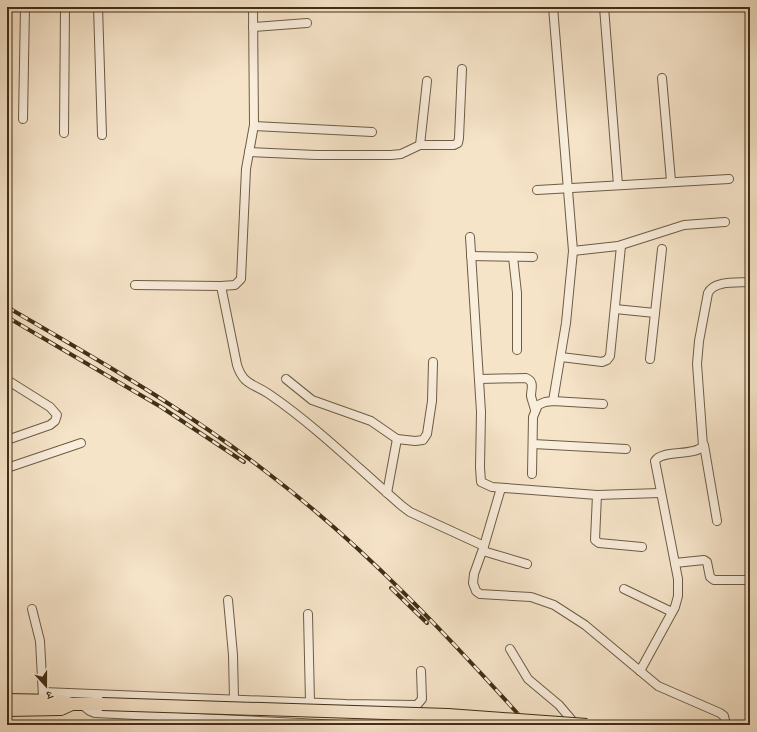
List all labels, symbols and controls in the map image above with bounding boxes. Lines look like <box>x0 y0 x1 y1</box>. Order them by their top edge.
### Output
north arrow <box>26 666 66 706</box>
text: उ <box>43 687 56 704</box>

